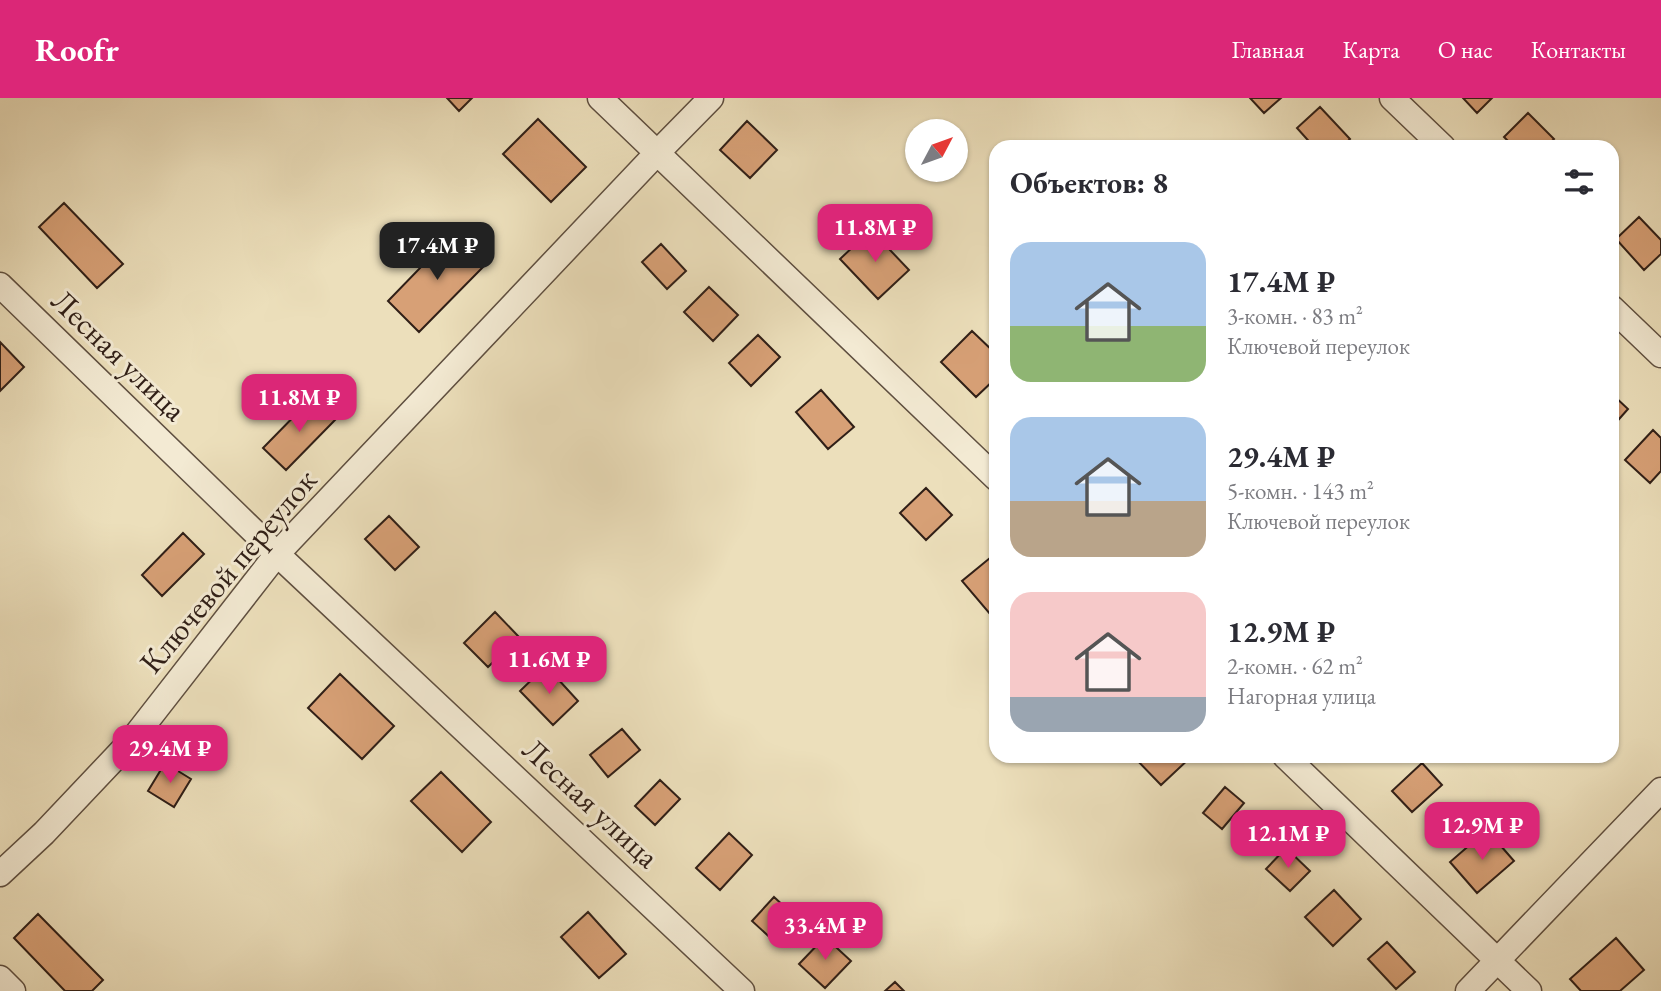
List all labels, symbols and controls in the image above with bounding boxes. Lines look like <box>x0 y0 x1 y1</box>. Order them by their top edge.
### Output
text: Roofr <box>35 28 119 71</box>
text: Главная <box>1231 34 1305 65</box>
text: Карта <box>1343 34 1400 65</box>
text: О нас <box>1438 34 1493 65</box>
text: Контакты <box>1531 34 1626 65</box>
north arrow <box>905 119 968 182</box>
map controls <box>905 119 968 182</box>
text: Объектов: 8 <box>1010 163 1168 202</box>
icon: filters <box>1560 163 1598 201</box>
pin: 11.8M ₽ <box>810 204 940 264</box>
text: 11.8M ₽ <box>834 212 916 242</box>
pin: 17.4M ₽ <box>372 222 502 282</box>
text: 17.4M ₽ <box>396 230 478 260</box>
text: 17.4M ₽ <box>1227 262 1335 301</box>
icon: home <box>1066 270 1150 354</box>
street label: Лесная улица <box>42 280 196 430</box>
text: 3-комн. · 83 m² <box>1227 301 1363 331</box>
text: Ключевой переулок <box>1227 331 1410 361</box>
pin: 11.8M ₽ <box>234 374 364 434</box>
text: 11.8M ₽ <box>258 382 340 412</box>
text: 29.4M ₽ <box>1227 437 1335 476</box>
icon: home <box>1066 445 1150 529</box>
street label: Ключевой переулок <box>130 460 326 682</box>
text: 5-комн. · 143 m² <box>1227 476 1374 506</box>
text: Ключевой переулок <box>1227 506 1410 536</box>
text: 12.9M ₽ <box>1227 612 1335 651</box>
icon: home <box>1066 620 1150 704</box>
pin: 11.6M ₽ <box>484 636 614 696</box>
text: 11.6M ₽ <box>508 644 590 674</box>
text: 2-комн. · 62 m² <box>1227 651 1363 681</box>
text: Нагорная улица <box>1227 681 1376 711</box>
pin: 29.4M ₽ <box>105 726 235 785</box>
street label: Лесная улица <box>514 729 669 877</box>
text: 29.4M ₽ <box>129 733 211 763</box>
pin: 12.9M ₽ <box>1417 802 1547 862</box>
pin: 12.1M ₽ <box>1223 810 1353 870</box>
text: 12.9M ₽ <box>1441 810 1523 840</box>
text: 12.1M ₽ <box>1247 818 1329 848</box>
pin: 33.4M ₽ <box>760 902 890 962</box>
text: 33.4M ₽ <box>784 910 866 940</box>

